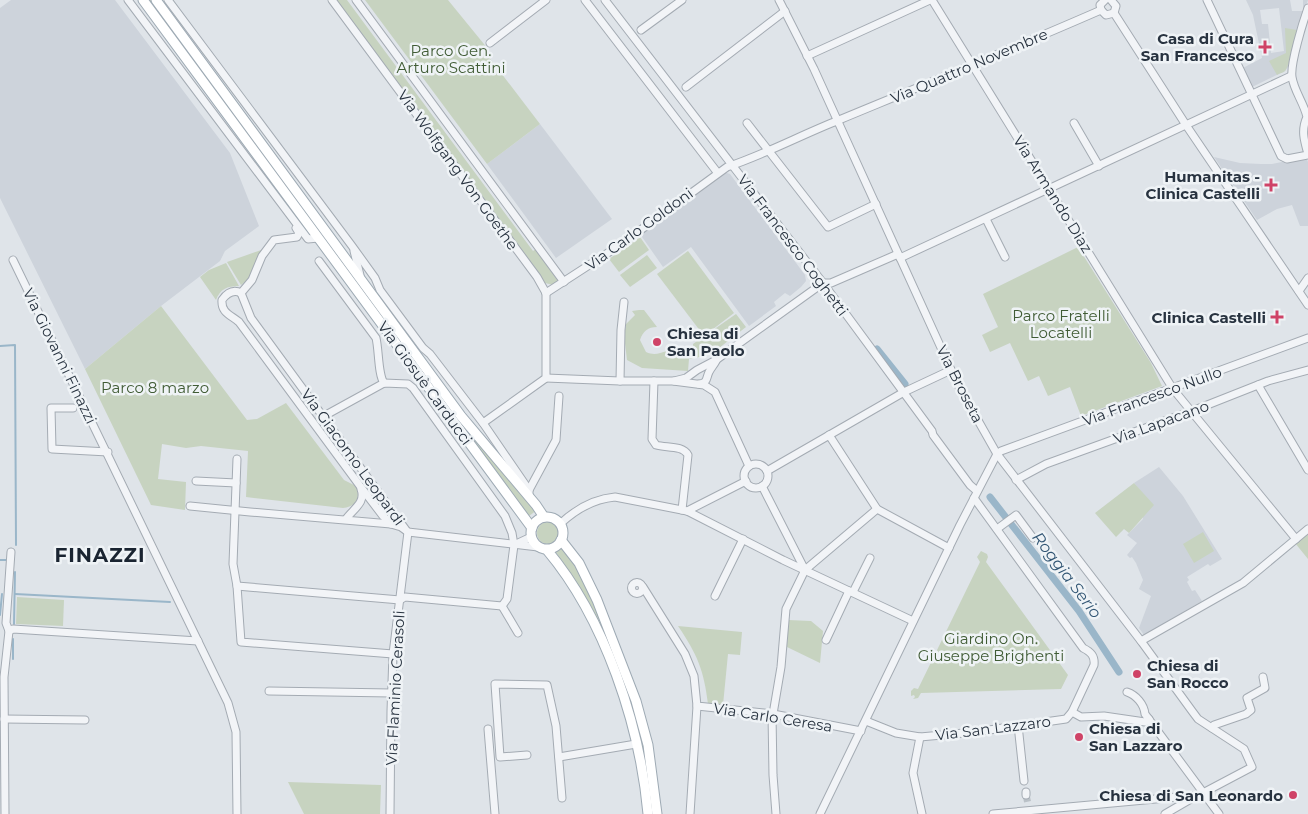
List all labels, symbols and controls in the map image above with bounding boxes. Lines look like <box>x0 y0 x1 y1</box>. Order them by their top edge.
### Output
street label: Via Quattro Novembre <box>888 24 1050 108</box>
place label: Casa di Cura San Francesco <box>1141 29 1254 65</box>
marker: Casa di Cura San Francesco <box>1258 40 1272 54</box>
park label: Parco Gen. Arturo Scattini <box>396 41 506 77</box>
street label: Via Wolfgang Von Goethe <box>394 86 522 254</box>
street label: Via Armando Diaz <box>1009 132 1097 257</box>
place label: Humanitas - Clinica Castelli <box>1146 167 1260 203</box>
street label: Via Francesco Coghetti <box>734 170 852 320</box>
marker: Humanitas - Clinica Castelli <box>1264 178 1278 192</box>
street label: Via Carlo Goldoni <box>581 184 697 274</box>
street label: Via Giovanni Finazzi <box>19 285 101 427</box>
park label: Parco Fratelli Locatelli <box>1012 306 1110 342</box>
place label: Clinica Castelli <box>1152 308 1266 327</box>
marker: Clinica Castelli <box>1270 310 1284 324</box>
street label: Via Giosuè Carducci <box>374 317 476 449</box>
place label: Chiesa di San Paolo <box>667 324 745 360</box>
marker: Chiesa di San Paolo <box>651 336 663 348</box>
street label: Via Broseta <box>932 342 988 426</box>
street label: Via Francesco Nullo <box>1080 362 1224 430</box>
park label: Parco 8 marzo <box>101 378 209 397</box>
street label: Via Giacomo Leopardi <box>297 385 409 529</box>
street label: Via Lapacano <box>1111 396 1211 448</box>
water label: Roggia Serio <box>1028 528 1106 622</box>
district label: FINAZZI <box>54 543 146 567</box>
street label: Via Flaminio Cerasoli <box>381 610 409 766</box>
park label: Giardino On. Giuseppe Brighenti <box>918 629 1064 665</box>
place label: Chiesa di San Rocco <box>1147 656 1229 692</box>
marker: Chiesa di San Rocco <box>1131 668 1143 680</box>
street label: Via Carlo Ceresa <box>712 698 834 736</box>
street label: Via San Lazzaro <box>934 711 1052 745</box>
place label: Chiesa di San Lazzaro <box>1089 719 1183 755</box>
marker: Chiesa di San Lazzaro <box>1073 731 1085 743</box>
place label: Chiesa di San Leonardo <box>1099 786 1283 805</box>
marker: Chiesa di San Leonardo <box>1287 789 1299 801</box>

